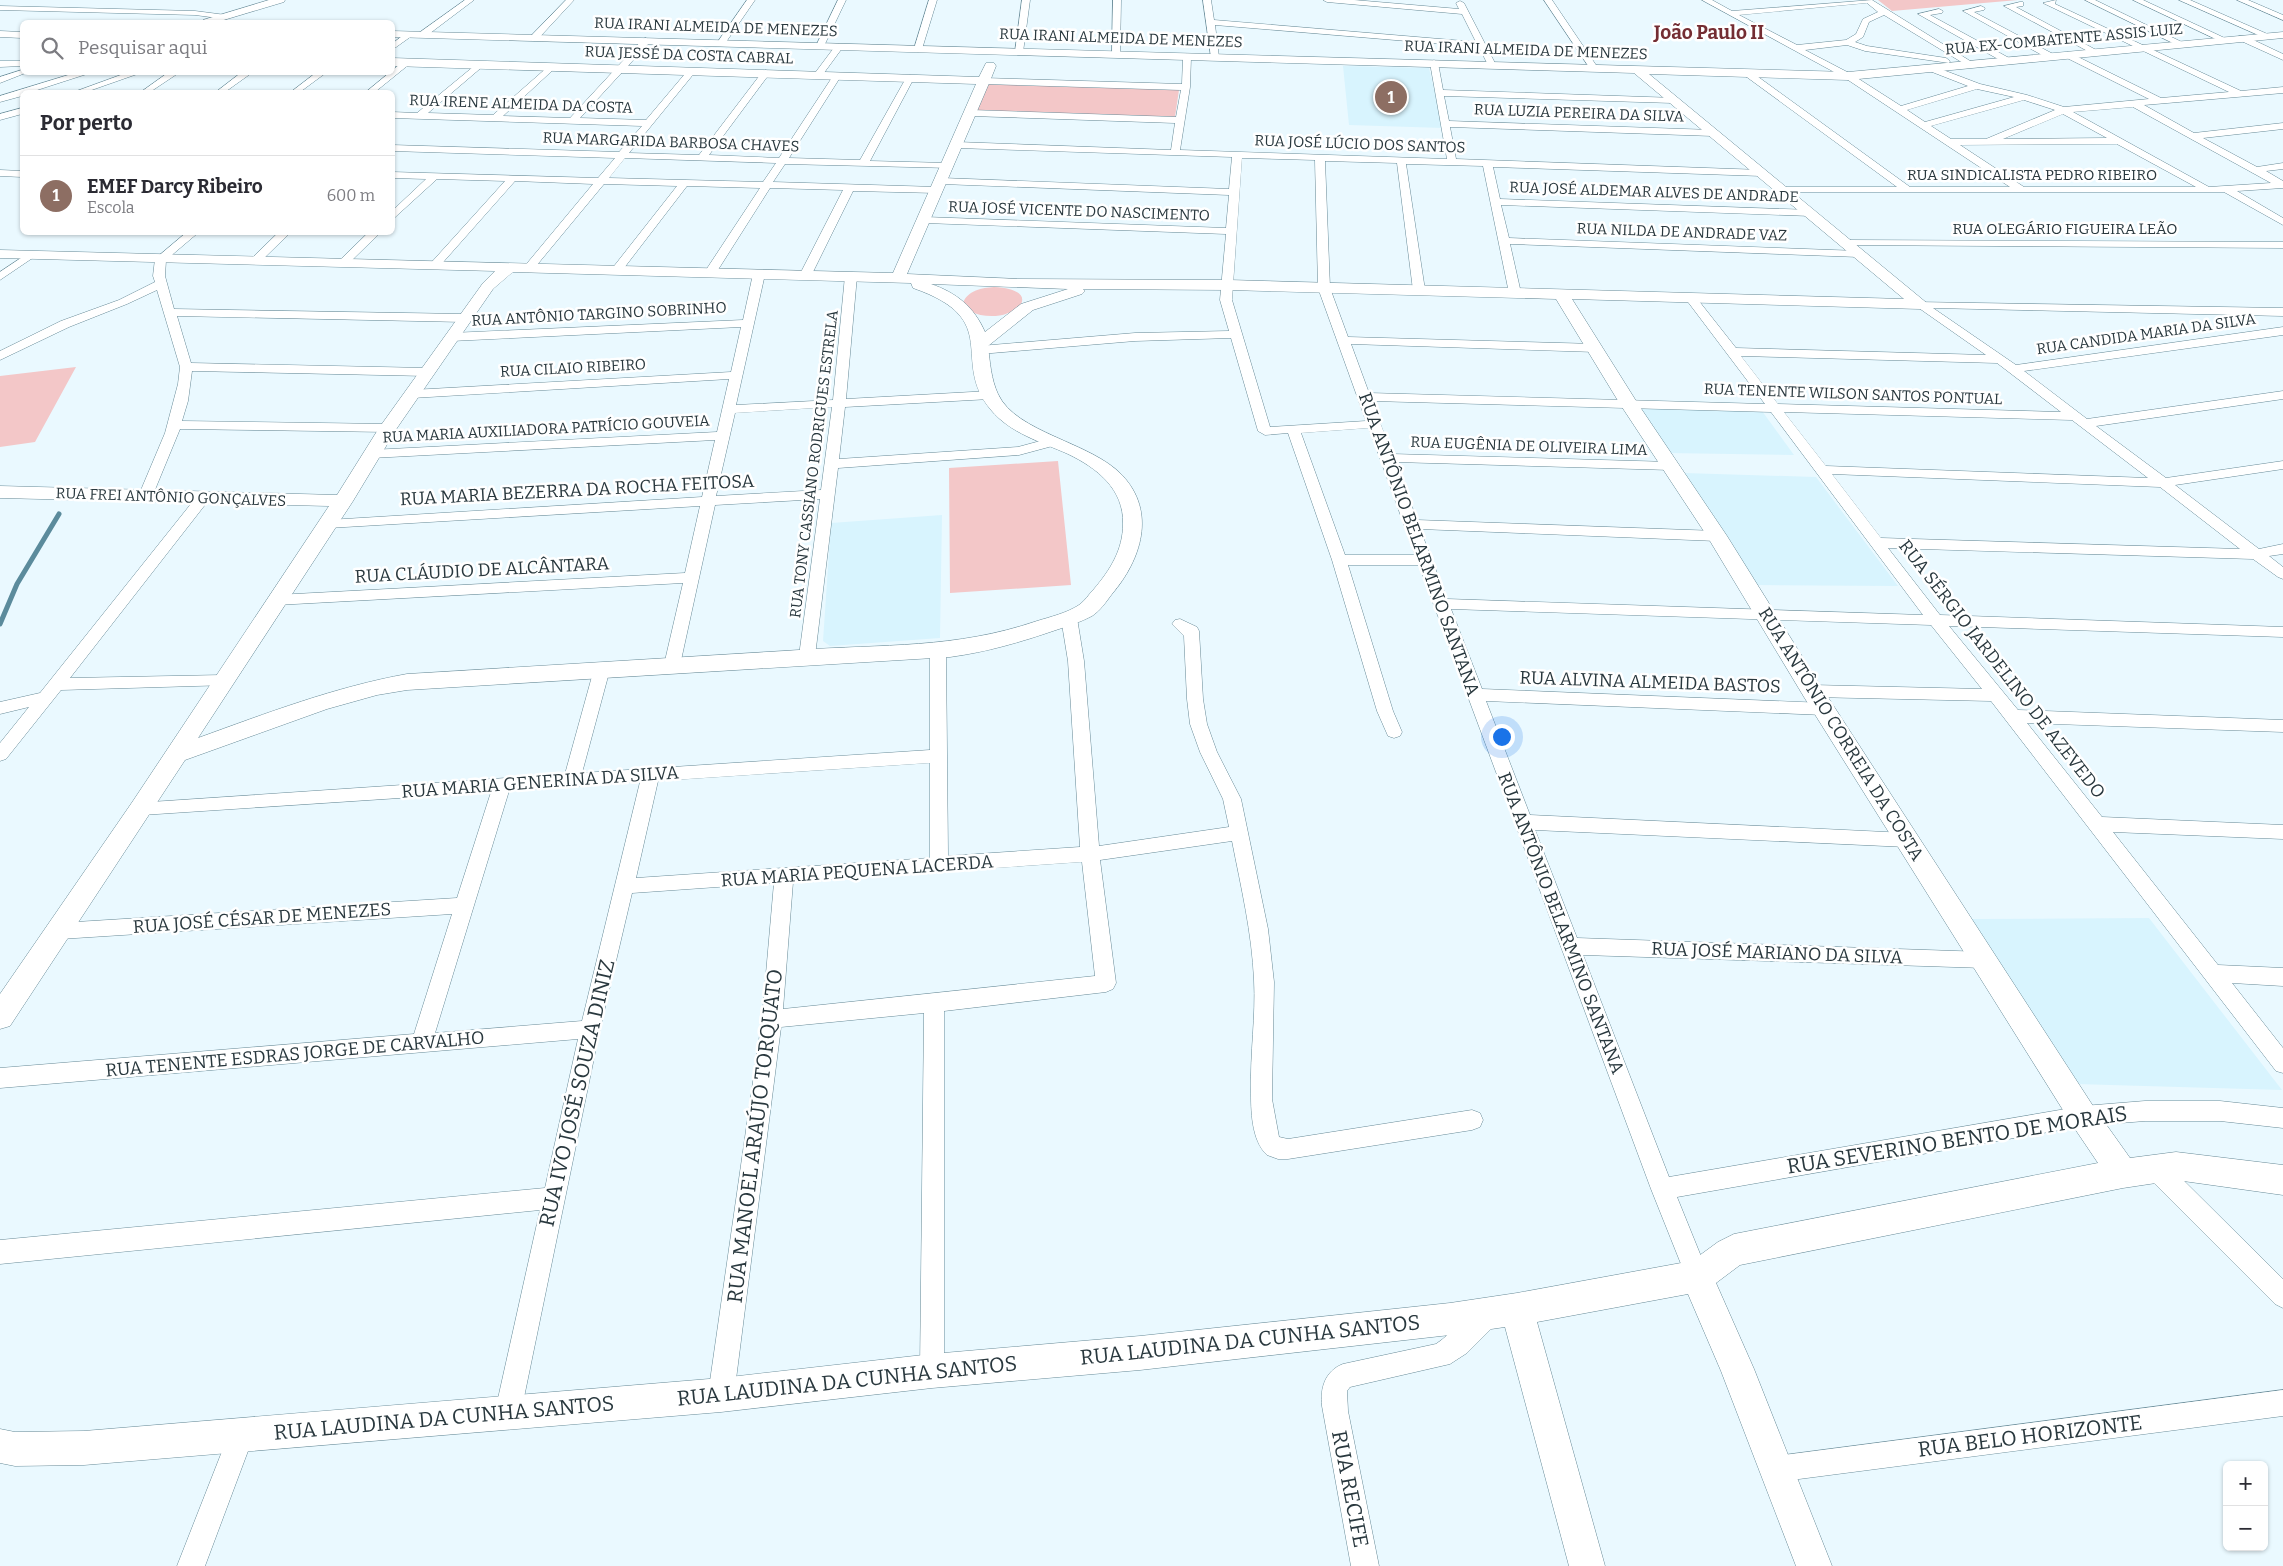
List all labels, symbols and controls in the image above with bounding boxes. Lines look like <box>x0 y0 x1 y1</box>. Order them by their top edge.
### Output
street label: RUA IRANI ALMEIDA DE MENEZES <box>594 14 838 40</box>
search box <box>20 20 395 75</box>
street label: RUA EX-COMBATENTE ASSIS LUIZ <box>1944 20 2184 58</box>
district label: João Paulo II <box>1653 21 1764 44</box>
street label: RUA IRANI ALMEIDA DE MENEZES <box>999 25 1243 51</box>
icon: search <box>38 34 66 62</box>
text: Pesquisar aqui <box>78 36 207 59</box>
street label: RUA IRANI ALMEIDA DE MENEZES <box>1404 37 1648 63</box>
street label: RUA JESSÉ DA COSTA CABRAL <box>584 42 794 68</box>
pin: 1 <box>1375 78 1407 116</box>
street label: RUA IRENE ALMEIDA DA COSTA <box>409 91 634 117</box>
street label: RUA LUZIA PEREIRA DA SILVA <box>1474 100 1685 126</box>
text: Por perto <box>40 110 133 136</box>
street label: RUA MARGARIDA BARBOSA CHAVES <box>542 129 800 155</box>
street label: RUA JOSÉ LÚCIO DOS SANTOS <box>1254 131 1466 157</box>
street label: RUA SINDICALISTA PEDRO RIBEIRO <box>1907 166 2157 184</box>
text: EMEF Darcy Ribeiro <box>87 175 263 198</box>
street label: RUA JOSÉ ALDEMAR ALVES DE ANDRADE <box>1509 178 1799 206</box>
text: 1 <box>53 186 59 205</box>
text: 600 m <box>327 186 375 205</box>
street label: RUA JOSÉ VICENTE DO NASCIMENTO <box>948 197 1210 225</box>
text: Escola <box>87 198 135 217</box>
street label: RUA NILDA DE ANDRADE VAZ <box>1576 219 1788 245</box>
street label: RUA OLEGÁRIO FIGUEIRA LEÃO <box>1953 220 2177 238</box>
street label: RUA ANTÔNIO TARGINO SOBRINHO <box>471 298 727 330</box>
street label: RUA TONY CASSIANO RODRIGUES ESTRELA <box>786 309 842 619</box>
street label: RUA CANDIDA MARIA DA SILVA <box>2035 310 2257 358</box>
street label: RUA CILAIO RIBEIRO <box>500 355 646 381</box>
street label: RUA TENENTE WILSON SANTOS PONTUAL <box>1704 380 2002 408</box>
street label: RUA ANTÔNIO BELARMINO SANTANA <box>1354 389 1484 699</box>
street label: RUA MARIA AUXILIADORA PATRÍCIO GOUVEIA <box>382 411 710 447</box>
street label: RUA EUGÊNIA DE OLIVEIRA LIMA <box>1410 433 1648 459</box>
street label: RUA MARIA BEZERRA DA ROCHA FEITOSA <box>399 470 755 510</box>
street label: RUA FREI ANTÔNIO GONÇALVES <box>55 484 287 510</box>
street label: RUA SÉRGIO JARDELINO DE AZEVEDO <box>1894 535 2111 803</box>
street label: RUA CLÁUDIO DE ALCÂNTARA <box>354 552 610 588</box>
street label: RUA ANTÔNIO CORREIA DA COSTA <box>1754 603 1928 865</box>
street label: RUA ALVINA ALMEIDA BASTOS <box>1519 666 1781 698</box>
your location <box>1489 724 1515 750</box>
street label: RUA MARIA GENERINA DA SILVA <box>401 761 680 803</box>
street label: RUA ANTÔNIO BELARMINO SANTANA <box>1493 769 1629 1077</box>
street label: RUA MARIA PEQUENA LACERDA <box>720 850 994 891</box>
street label: RUA JOSÉ CÉSAR DE MENEZES <box>132 897 392 938</box>
street label: RUA JOSÉ MARIANO DA SILVA <box>1651 937 1903 968</box>
street label: RUA IVO JOSÉ SOUZA DINIZ <box>534 957 620 1229</box>
street label: RUA MANOEL ARAÚJO TORQUATO <box>722 968 788 1304</box>
street label: RUA TENENTE ESDRAS JORGE DE CARVALHO <box>105 1026 485 1082</box>
street label: RUA SEVERINO BENTO DE MORAIS <box>1785 1100 2129 1180</box>
street label: RUA LAUDINA DA CUNHA SANTOS <box>1079 1309 1421 1371</box>
street label: RUA LAUDINA DA CUNHA SANTOS <box>676 1350 1018 1412</box>
street label: RUA LAUDINA DA CUNHA SANTOS <box>273 1390 615 1446</box>
street label: RUA BELO HORIZONTE <box>1916 1409 2144 1463</box>
street label: RUA RECIFE <box>1326 1428 1374 1550</box>
map controls <box>2223 1461 2268 1551</box>
button: + <box>2223 1461 2268 1506</box>
button: − <box>2223 1506 2268 1551</box>

